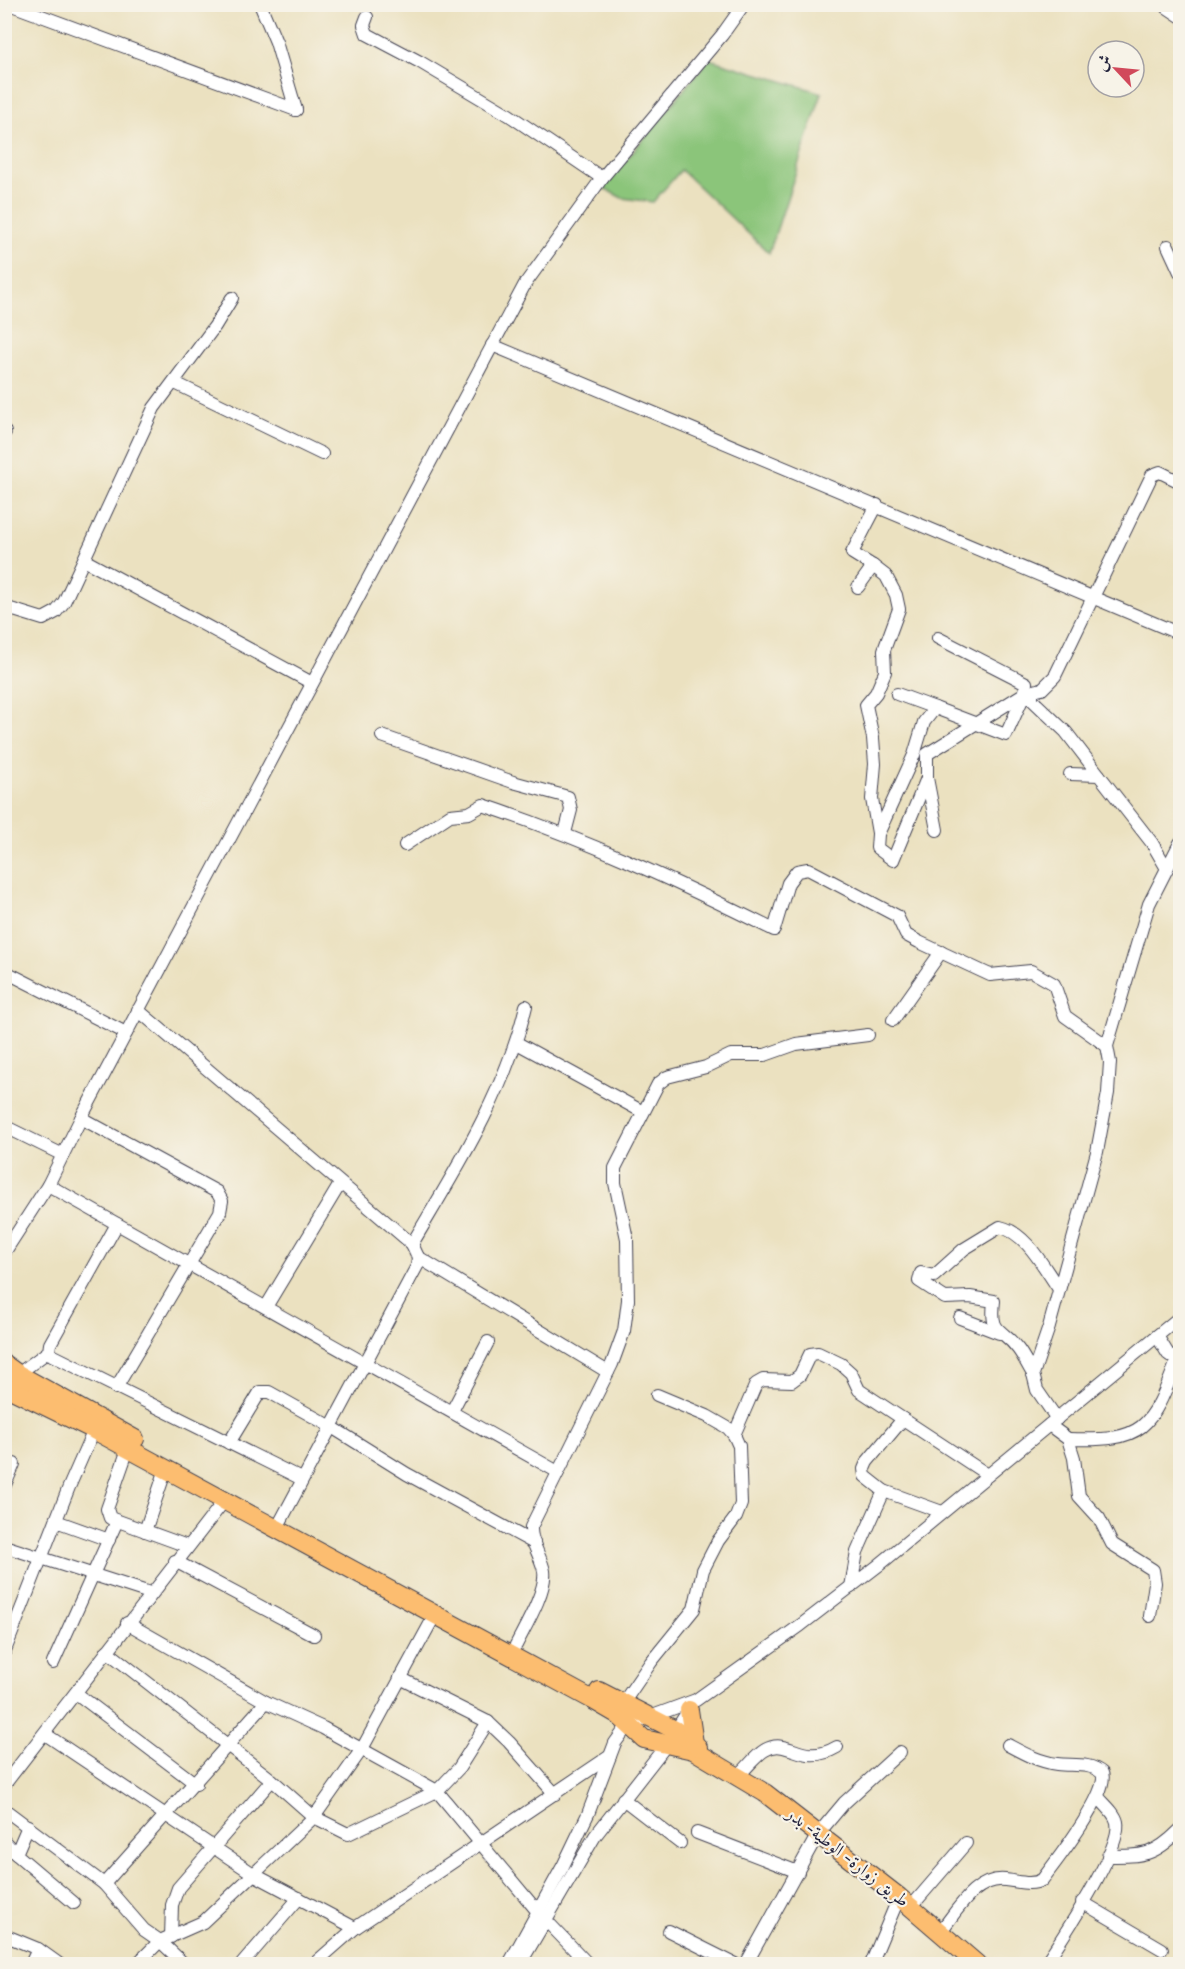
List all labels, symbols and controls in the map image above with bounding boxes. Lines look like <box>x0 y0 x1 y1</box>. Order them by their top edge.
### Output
north arrow <box>1086 39 1146 99</box>
text: ش <box>1090 51 1115 74</box>
street label: طريق زوارة- الوطية- بدر <box>780 1801 914 1912</box>

